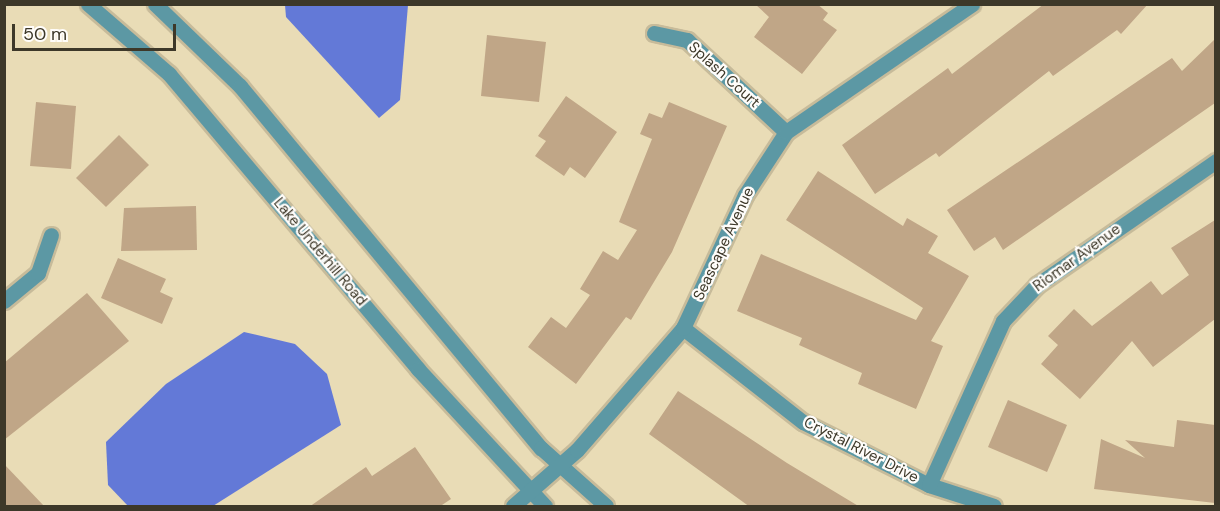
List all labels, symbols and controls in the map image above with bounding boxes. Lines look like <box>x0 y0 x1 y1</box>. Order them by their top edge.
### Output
scale bar <box>15 12 178 50</box>
text: 50 m <box>23 22 67 46</box>
street label: Splash Court <box>685 38 763 112</box>
street label: Seascape Avenue <box>690 185 758 303</box>
street label: Lake Underhill Road <box>270 194 370 310</box>
street label: Riomar Avenue <box>1030 220 1124 296</box>
street label: Crystal River Drive <box>801 413 921 487</box>

